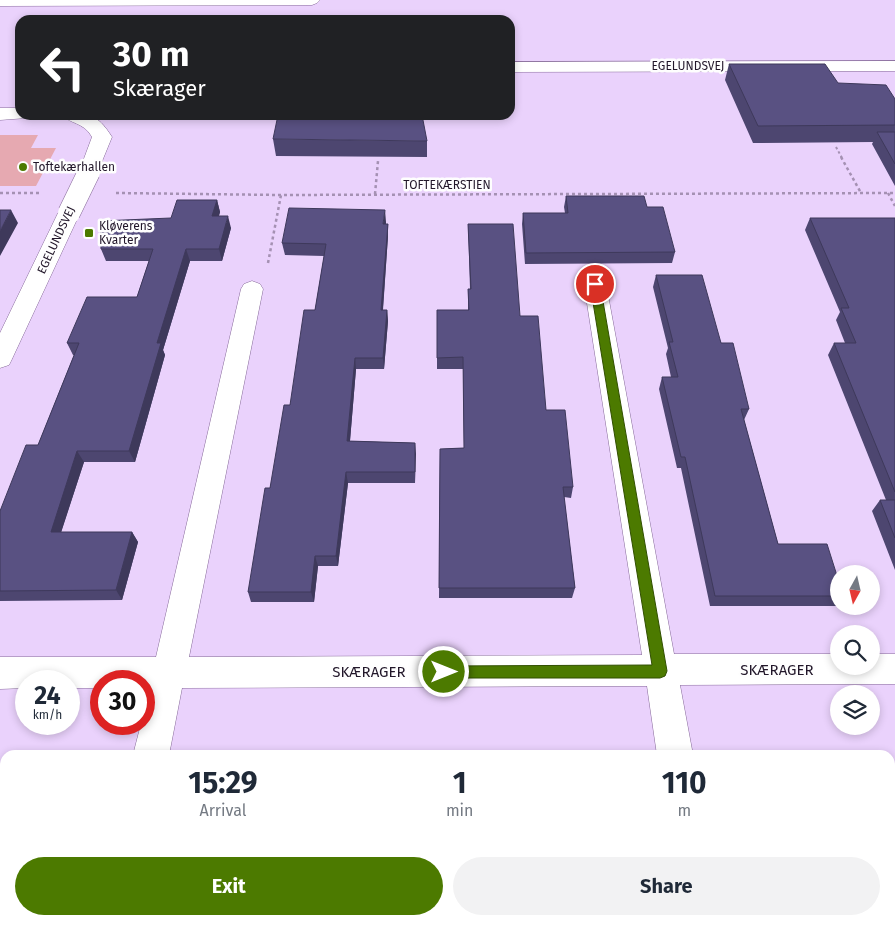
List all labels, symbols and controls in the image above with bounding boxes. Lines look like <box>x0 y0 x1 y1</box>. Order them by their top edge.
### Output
text: 30 m <box>113 33 190 75</box>
icon: left <box>30 35 95 100</box>
street label: EGELUNDSVEJ <box>652 59 724 73</box>
text: Skærager <box>113 75 206 102</box>
place label: Toftekærhallen <box>33 160 115 174</box>
marker: Toftekærhallen <box>17 161 29 173</box>
street label: TOFTEKÆRSTIEN <box>403 178 491 192</box>
street label: EGELUNDSVEJ <box>34 204 78 276</box>
place label: Kløverens Kvarter <box>99 219 153 247</box>
marker: Kløverens Kvarter <box>83 227 95 239</box>
pin <box>574 263 616 305</box>
icon: arrive <box>581 270 609 298</box>
north arrow <box>830 565 880 615</box>
map controls <box>830 565 880 735</box>
button: search <box>830 625 880 675</box>
position arrow <box>417 645 469 697</box>
street label: SKÆRAGER <box>740 661 814 679</box>
street label: SKÆRAGER <box>332 663 406 681</box>
speed limit sign: 30 <box>90 670 155 735</box>
text: 24 <box>34 681 61 711</box>
button: layers <box>830 685 880 735</box>
text: km/h <box>33 708 62 722</box>
text: 15:29 <box>188 765 258 801</box>
text: 1 <box>453 765 467 801</box>
text: 110 <box>662 765 707 801</box>
text: Arrival <box>199 801 246 820</box>
text: min <box>446 801 473 820</box>
text: m <box>677 801 691 820</box>
button: Exit <box>15 857 443 915</box>
button: Share <box>453 857 880 915</box>

